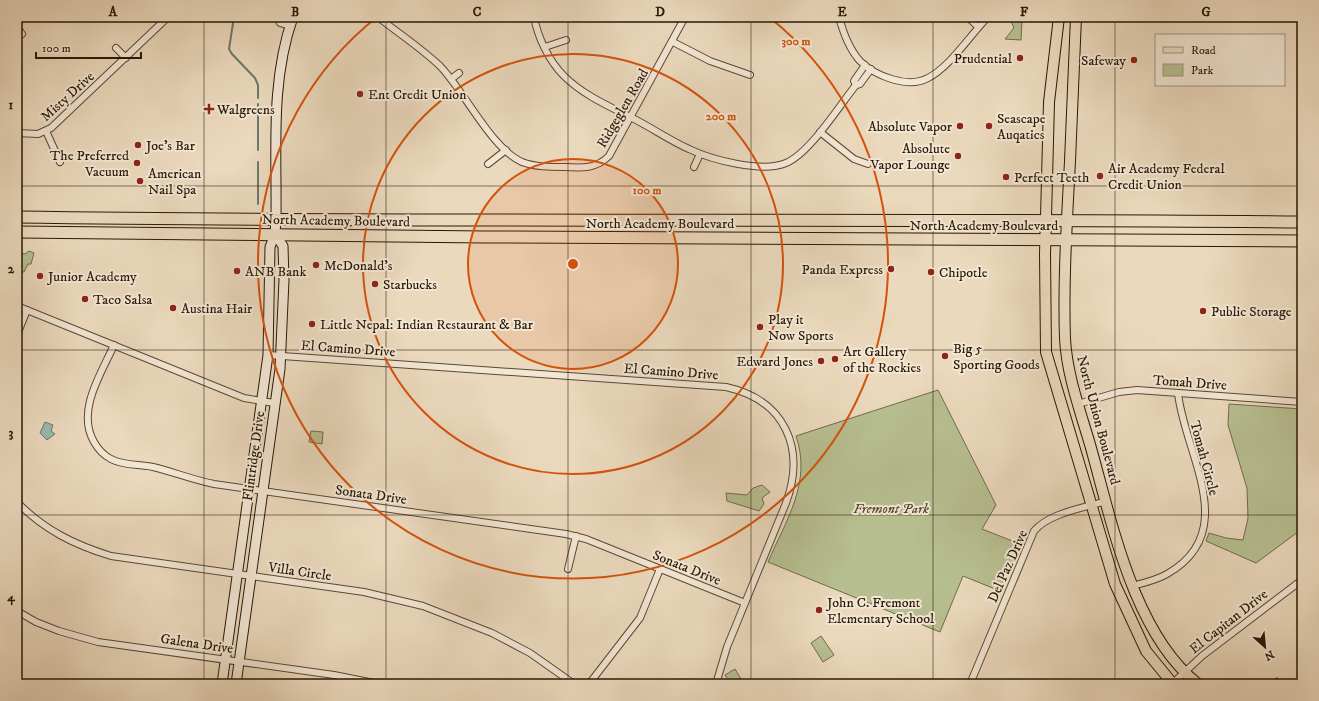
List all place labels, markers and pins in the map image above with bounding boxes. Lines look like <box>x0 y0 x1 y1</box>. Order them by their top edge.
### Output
place label: Prudential <box>954 50 1013 68</box>
place label: Safeway <box>1081 52 1126 70</box>
marker: Prudential <box>1015 53 1025 63</box>
marker: Safeway <box>1129 55 1139 65</box>
place label: Ent Credit Union <box>368 86 467 104</box>
marker: Ent Credit Union <box>355 89 365 99</box>
place label: Walgreens <box>216 101 275 119</box>
marker: Walgreens <box>204 104 214 114</box>
place label: Seascape Auqatics <box>997 110 1046 144</box>
place label: Absolute Vapor <box>868 118 953 136</box>
marker: Absolute Vapor <box>955 121 965 131</box>
marker: Seascape Auqatics <box>984 121 994 131</box>
place label: Joe's Bar <box>144 137 196 155</box>
marker: Joe's Bar <box>133 140 143 150</box>
place label: Absolute Vapor Lounge <box>869 140 950 174</box>
place label: The Preferred Vacuum <box>50 147 129 181</box>
marker: Absolute Vapor Lounge <box>953 151 963 161</box>
marker: The Preferred Vacuum <box>132 158 142 168</box>
place label: Air Academy Federal Credit Union <box>1108 160 1225 194</box>
place label: American Nail Spa <box>148 165 202 199</box>
place label: Perfect Teeth <box>1014 169 1090 187</box>
marker: Air Academy Federal Credit Union <box>1095 171 1105 181</box>
marker: Perfect Teeth <box>1001 172 1011 182</box>
marker: American Nail Spa <box>135 176 145 186</box>
place label: McDonald's <box>324 257 393 275</box>
centre of rings <box>566 257 580 271</box>
marker: McDonald's <box>311 260 321 270</box>
place label: Panda Express <box>802 261 883 279</box>
place label: ANB Bank <box>245 263 306 281</box>
marker: Panda Express <box>886 264 896 274</box>
place label: Chipotle <box>939 264 988 282</box>
marker: ANB Bank <box>232 266 242 276</box>
marker: Chipotle <box>926 267 936 277</box>
place label: Junior Academy <box>46 268 137 286</box>
marker: Junior Academy <box>35 271 45 281</box>
place label: Starbucks <box>383 276 437 294</box>
marker: Starbucks <box>370 279 380 289</box>
place label: Taco Salsa <box>93 291 152 309</box>
marker: Taco Salsa <box>80 294 90 304</box>
place label: Austina Hair <box>181 300 253 318</box>
marker: Austina Hair <box>168 303 178 313</box>
place label: Public Storage <box>1211 303 1292 321</box>
marker: Public Storage <box>1198 306 1208 316</box>
place label: Play it Now Sports <box>768 311 834 345</box>
place label: Little Nepal: Indian Restaurant & Bar <box>320 316 534 334</box>
marker: Little Nepal: Indian Restaurant & Bar <box>307 319 317 329</box>
marker: Play it Now Sports <box>755 322 765 332</box>
place label: Big 5 Sporting Goods <box>953 340 1040 374</box>
place label: Art Gallery of the Rockies <box>843 343 921 377</box>
marker: Big 5 Sporting Goods <box>940 351 950 361</box>
place label: Edward Jones <box>736 353 813 371</box>
marker: Art Gallery of the Rockies <box>830 354 840 364</box>
marker: Edward Jones <box>816 356 826 366</box>
place label: John C. Fremont Elementary School <box>825 594 935 628</box>
marker: John C. Fremont Elementary School <box>814 605 824 615</box>

